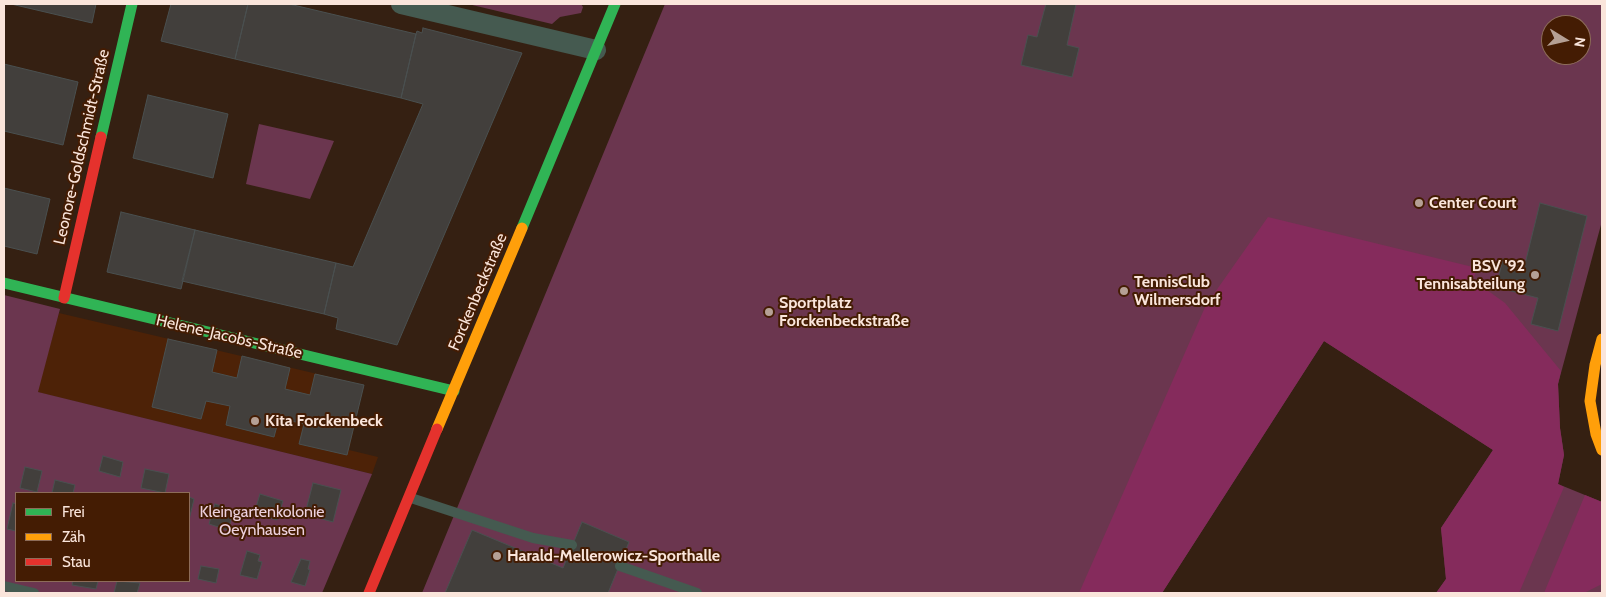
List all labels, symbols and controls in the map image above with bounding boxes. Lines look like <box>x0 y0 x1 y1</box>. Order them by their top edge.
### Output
north arrow <box>1541 15 1591 65</box>
text: N <box>1570 36 1589 48</box>
street label: Leonore-Goldschmidt-Straße <box>50 48 114 246</box>
place label: Center Court <box>1429 193 1517 213</box>
marker: Center Court <box>1413 197 1425 209</box>
street label: Forckenbeckstraße <box>445 230 511 354</box>
place label: BSV '92 Tennisabteilung <box>1416 256 1525 294</box>
marker: BSV '92 Tennisabteilung <box>1529 269 1541 281</box>
place label: TennisClub Wilmersdorf <box>1134 272 1221 310</box>
marker: TennisClub Wilmersdorf <box>1118 285 1130 297</box>
place label: Sportplatz Forckenbeckstraße <box>779 293 909 331</box>
marker: Sportplatz Forckenbeckstraße <box>763 306 775 318</box>
street label: Helene-Jacobs-Straße <box>154 311 304 363</box>
place label: Kita Forckenbeck <box>265 411 383 431</box>
marker: Kita Forckenbeck <box>249 415 261 427</box>
legend <box>15 492 190 582</box>
park label: Kleingartenkolonie Oeynhausen <box>199 502 325 540</box>
text: Frei <box>62 503 85 521</box>
text: Zäh <box>62 528 85 546</box>
place label: Harald-Mellerowicz-Sporthalle <box>507 546 720 566</box>
marker: Harald-Mellerowicz-Sporthalle <box>491 550 503 562</box>
text: Stau <box>62 553 91 571</box>

